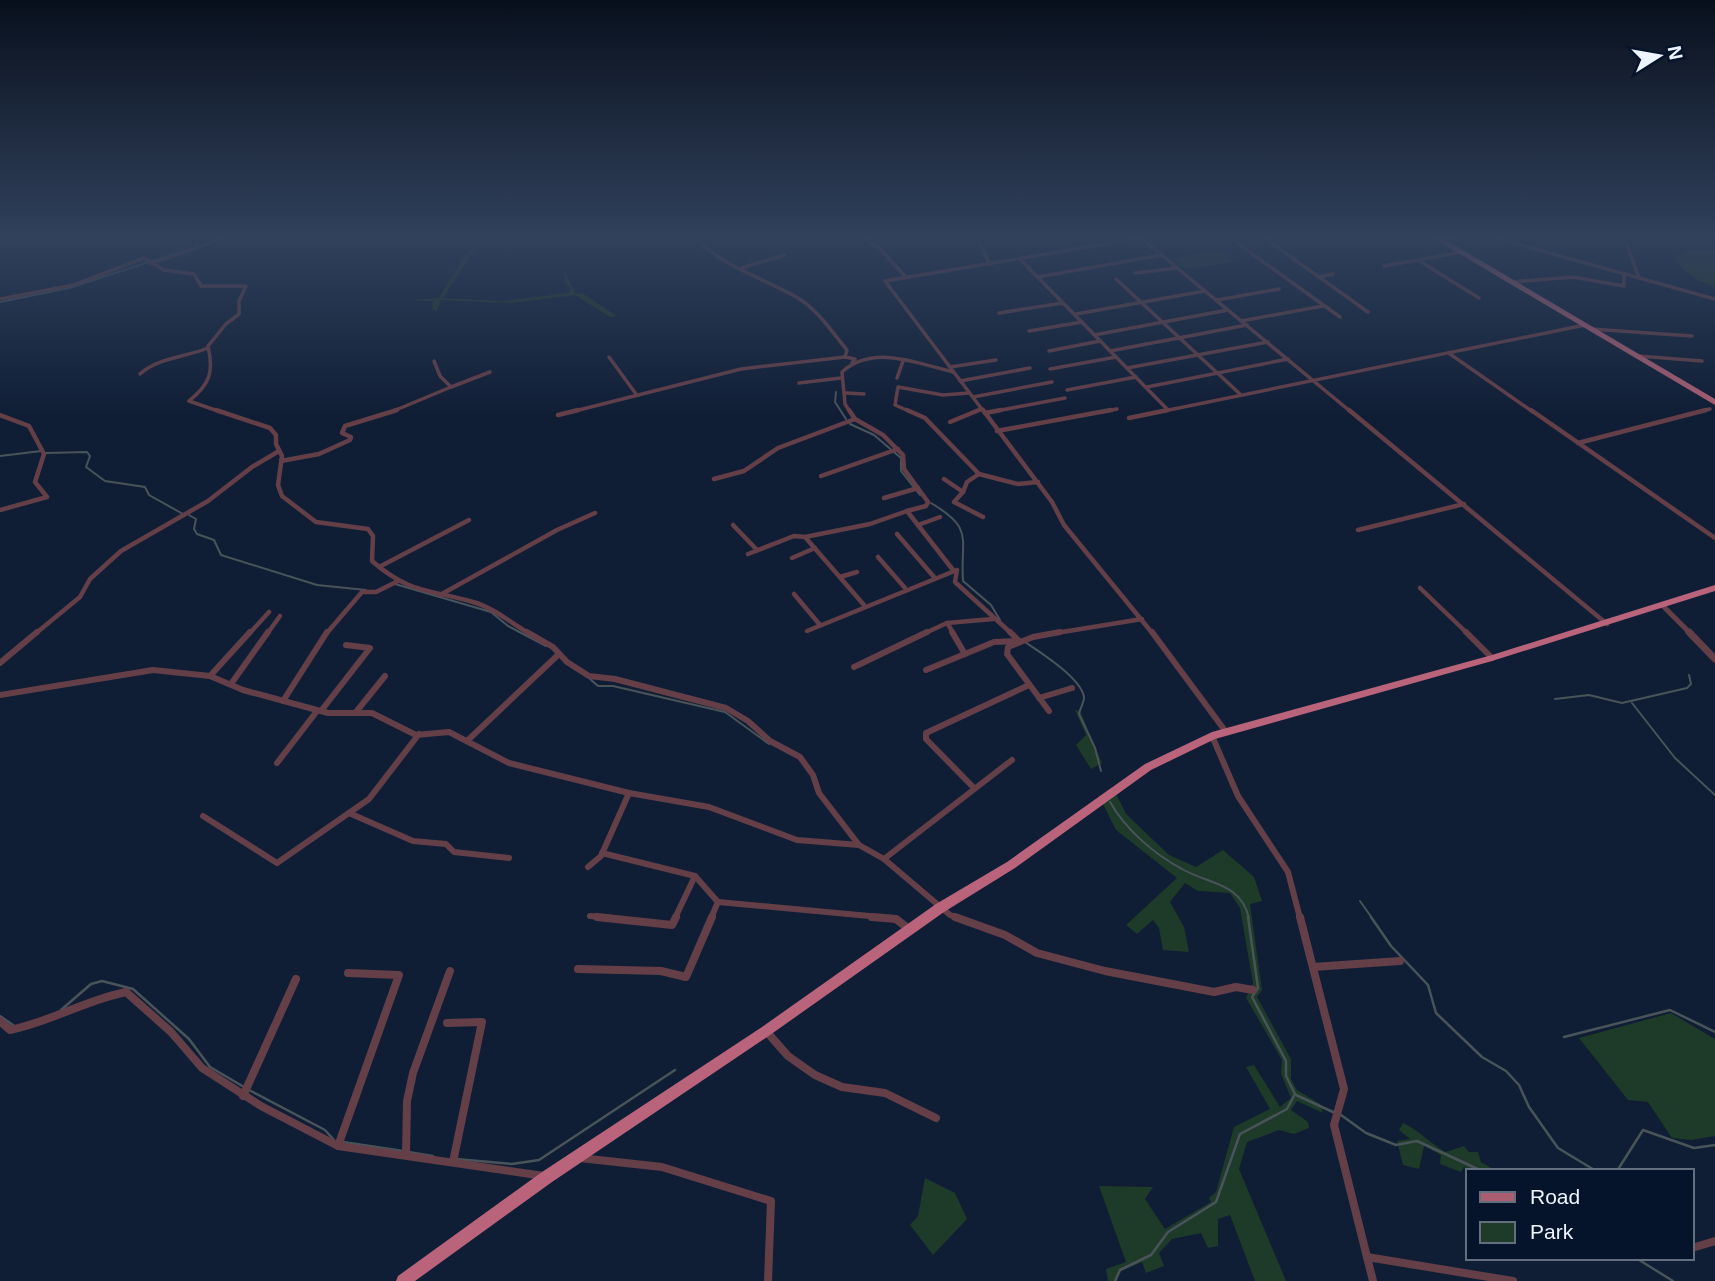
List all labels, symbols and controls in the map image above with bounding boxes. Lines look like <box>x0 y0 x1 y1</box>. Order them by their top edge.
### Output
north arrow <box>1624 21 1694 91</box>
text: N <box>1664 44 1687 62</box>
legend <box>1466 1169 1694 1260</box>
text: Road <box>1530 1185 1580 1208</box>
text: Park <box>1530 1220 1574 1243</box>

